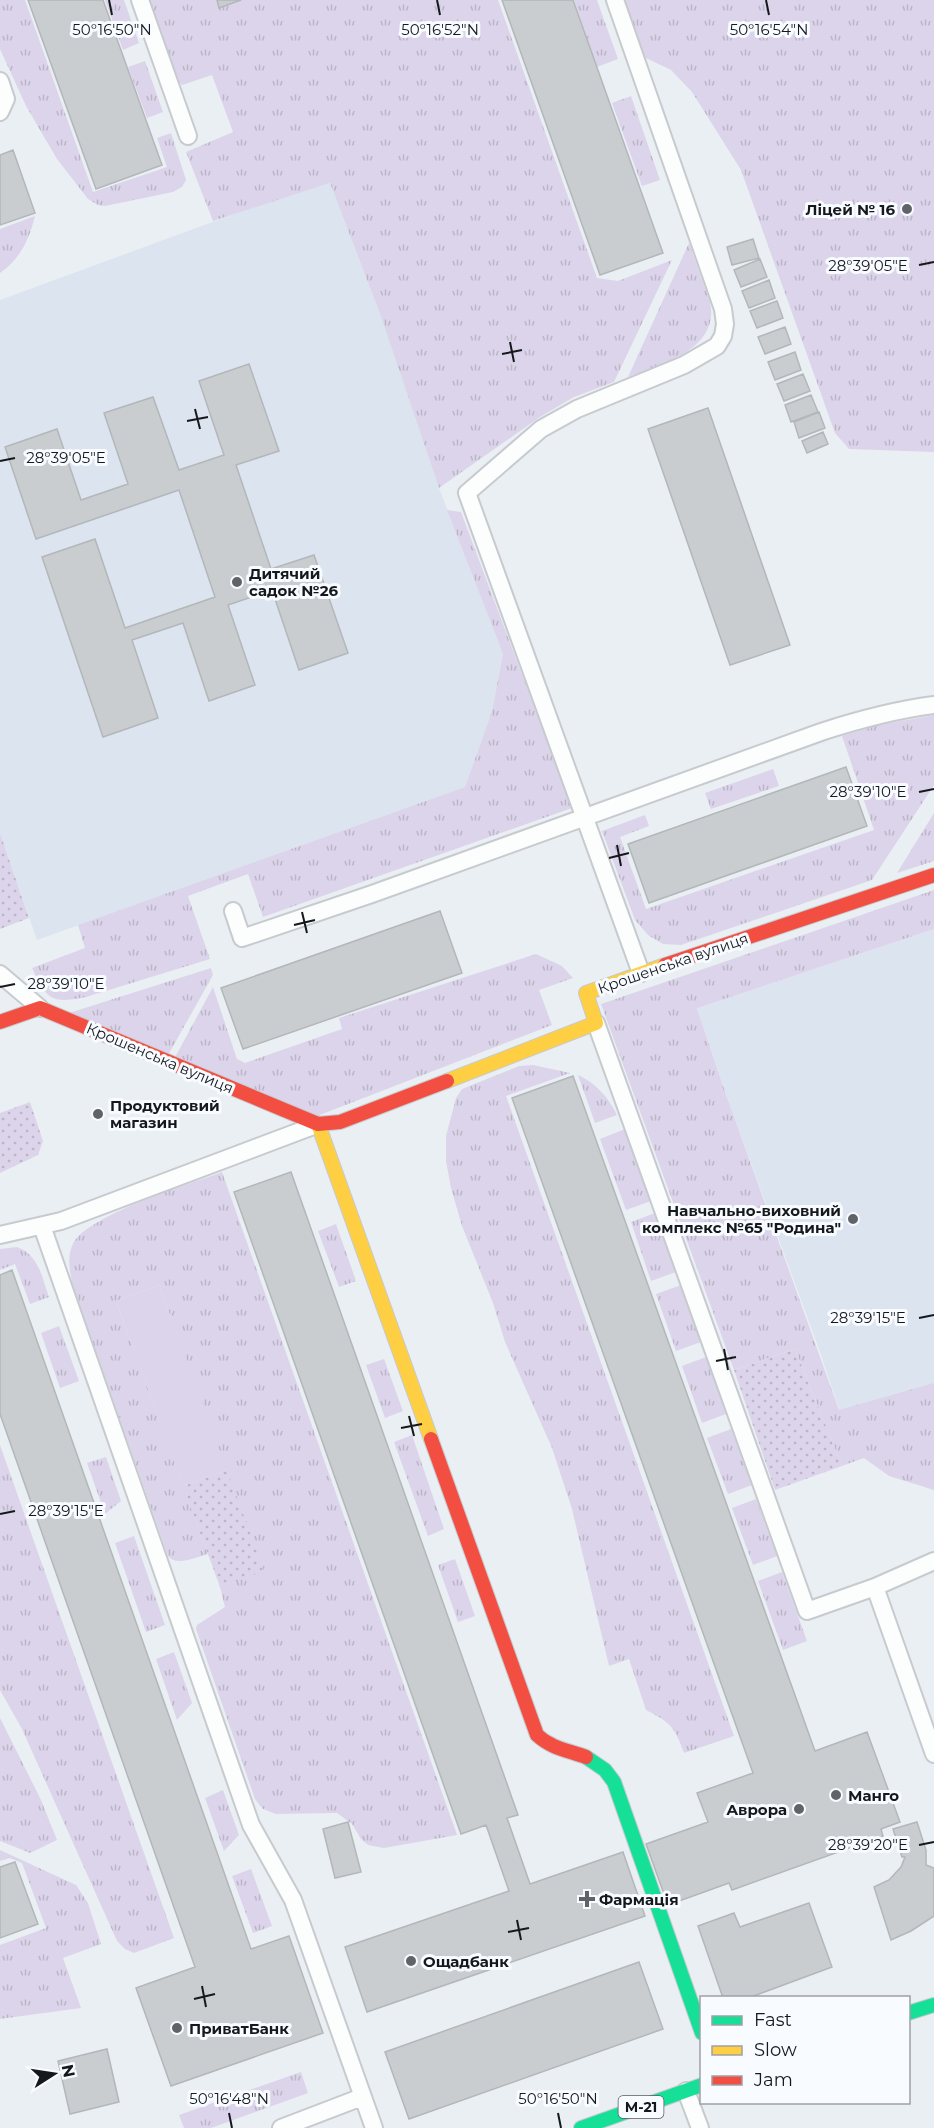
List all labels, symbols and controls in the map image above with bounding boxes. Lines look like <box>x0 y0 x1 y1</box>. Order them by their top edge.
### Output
text: 50°16'50"N <box>72 20 152 39</box>
text: 50°16'52"N <box>401 20 479 39</box>
text: 50°16'54"N <box>730 20 808 39</box>
place label: Ліцей № 16 <box>805 200 895 219</box>
marker: Ліцей № 16 <box>900 202 914 216</box>
text: 28°39'05"E <box>828 256 908 275</box>
text: 28°39'05"E <box>26 448 106 467</box>
place label: Дитячий садок №26 <box>249 564 339 600</box>
marker: Дитячий садок №26 <box>230 575 244 589</box>
text: 28°39'10"E <box>829 782 907 801</box>
street label: Крошенська вулиця <box>595 928 751 998</box>
text: 28°39'10"E <box>27 974 105 993</box>
street label: Крошенська вулиця <box>84 1018 236 1098</box>
place label: Продуктовий магазин <box>110 1096 220 1132</box>
marker: Продуктовий магазин <box>91 1107 105 1121</box>
place label: Навчально-виховний комплекс №65 "Родина" <box>642 1201 841 1237</box>
marker: Навчально-виховний комплекс №65 "Родина" <box>846 1212 860 1226</box>
text: 28°39'15"E <box>830 1308 906 1327</box>
text: 28°39'15"E <box>28 1501 104 1520</box>
place label: Манго <box>848 1786 899 1805</box>
marker: Манго <box>829 1788 843 1802</box>
place label: Аврора <box>726 1800 787 1819</box>
marker: Аврора <box>792 1802 806 1816</box>
text: 28°39'20"E <box>828 1835 908 1854</box>
place label: Фармація <box>599 1890 679 1909</box>
marker: Фармація <box>580 1892 594 1906</box>
place label: Ощадбанк <box>423 1952 509 1971</box>
marker: Ощадбанк <box>404 1954 418 1968</box>
legend <box>700 1996 910 2104</box>
text: Fast <box>754 2009 792 2031</box>
place label: ПриватБанк <box>189 2019 289 2038</box>
marker: ПриватБанк <box>170 2021 184 2035</box>
text: Slow <box>754 2039 797 2061</box>
north arrow <box>24 2044 84 2104</box>
text: N <box>58 2063 79 2079</box>
text: Jam <box>753 2069 793 2091</box>
text: 50°16'48"N <box>189 2089 269 2108</box>
text: 50°16'50"N <box>518 2089 598 2108</box>
road number: М-21 <box>618 2096 664 2118</box>

